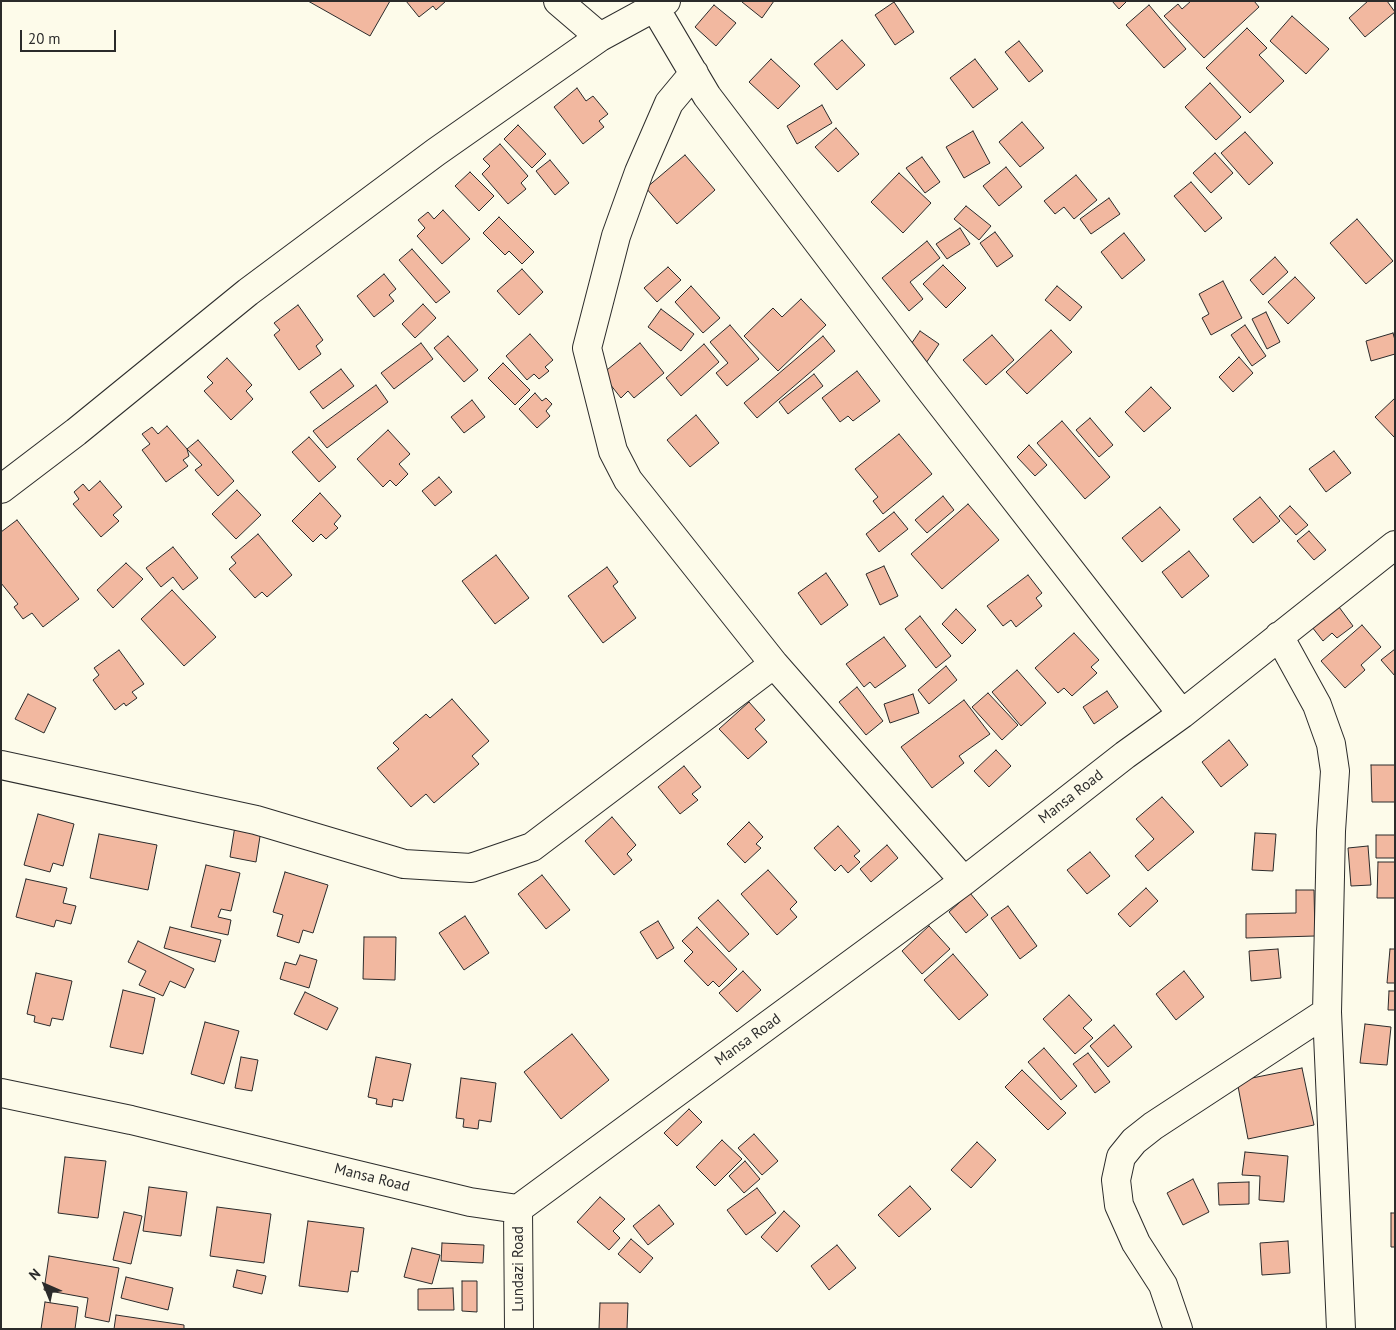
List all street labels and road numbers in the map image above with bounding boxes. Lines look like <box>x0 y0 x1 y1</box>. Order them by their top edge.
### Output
street label: Mansa Road <box>1035 766 1107 828</box>
street label: Mansa Road <box>712 1010 784 1070</box>
street label: Mansa Road <box>332 1160 412 1196</box>
street label: Lundazi Road <box>510 1226 528 1312</box>

